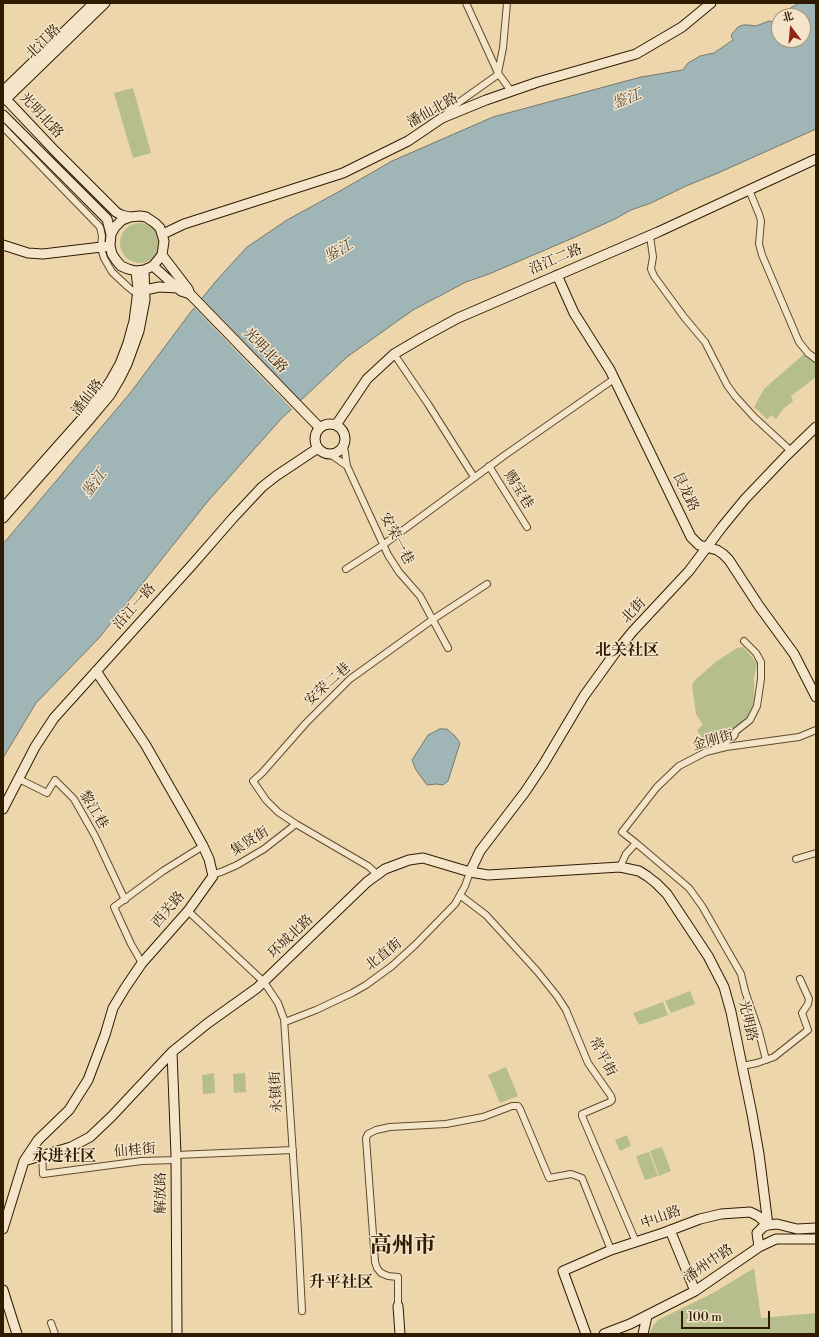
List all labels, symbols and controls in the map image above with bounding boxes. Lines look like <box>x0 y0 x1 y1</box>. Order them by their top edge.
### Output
north arrow <box>771 8 811 48</box>
text: 北 <box>781 9 795 26</box>
street label: 北江路 <box>23 21 65 63</box>
water label: 鉴江 <box>610 86 644 114</box>
street label: 光明北路 <box>16 90 66 142</box>
street label: 潘仙北路 <box>404 90 462 132</box>
water label: 鉴江 <box>322 237 356 267</box>
street label: 沿江二路 <box>527 241 585 279</box>
street label: 光明北路 <box>240 325 290 377</box>
street label: 潘仙路 <box>68 376 108 420</box>
water label: 鉴江 <box>79 467 111 501</box>
street label: 赐宝巷 <box>500 468 536 512</box>
street label: 艮龙路 <box>669 469 701 515</box>
street label: 安荣一巷 <box>375 510 417 568</box>
street label: 沿江一路 <box>110 581 160 633</box>
street label: 北街 <box>618 595 650 627</box>
district label: 北关社区 <box>595 641 659 661</box>
street label: 安荣二巷 <box>302 660 354 710</box>
street label: 金刚街 <box>691 727 735 755</box>
street label: 黎江巷 <box>75 788 111 832</box>
street label: 集贤街 <box>228 824 272 860</box>
street label: 西关路 <box>149 889 189 931</box>
street label: 环城北路 <box>265 912 317 962</box>
street label: 北直街 <box>362 935 406 975</box>
street label: 光明路 <box>734 999 760 1043</box>
street label: 常平街 <box>585 1035 619 1079</box>
street label: 永镇街 <box>268 1071 286 1113</box>
street label: 仙桂街 <box>113 1141 157 1161</box>
district label: 永进社区 <box>32 1147 96 1167</box>
street label: 解放路 <box>154 1172 170 1214</box>
street label: 中山路 <box>638 1203 684 1233</box>
district label: 高州市 <box>370 1234 436 1260</box>
street label: 潘州中路 <box>681 1241 737 1287</box>
district label: 升平社区 <box>309 1273 373 1293</box>
scale bar <box>683 1303 772 1329</box>
text: 100 m <box>688 1310 722 1325</box>

